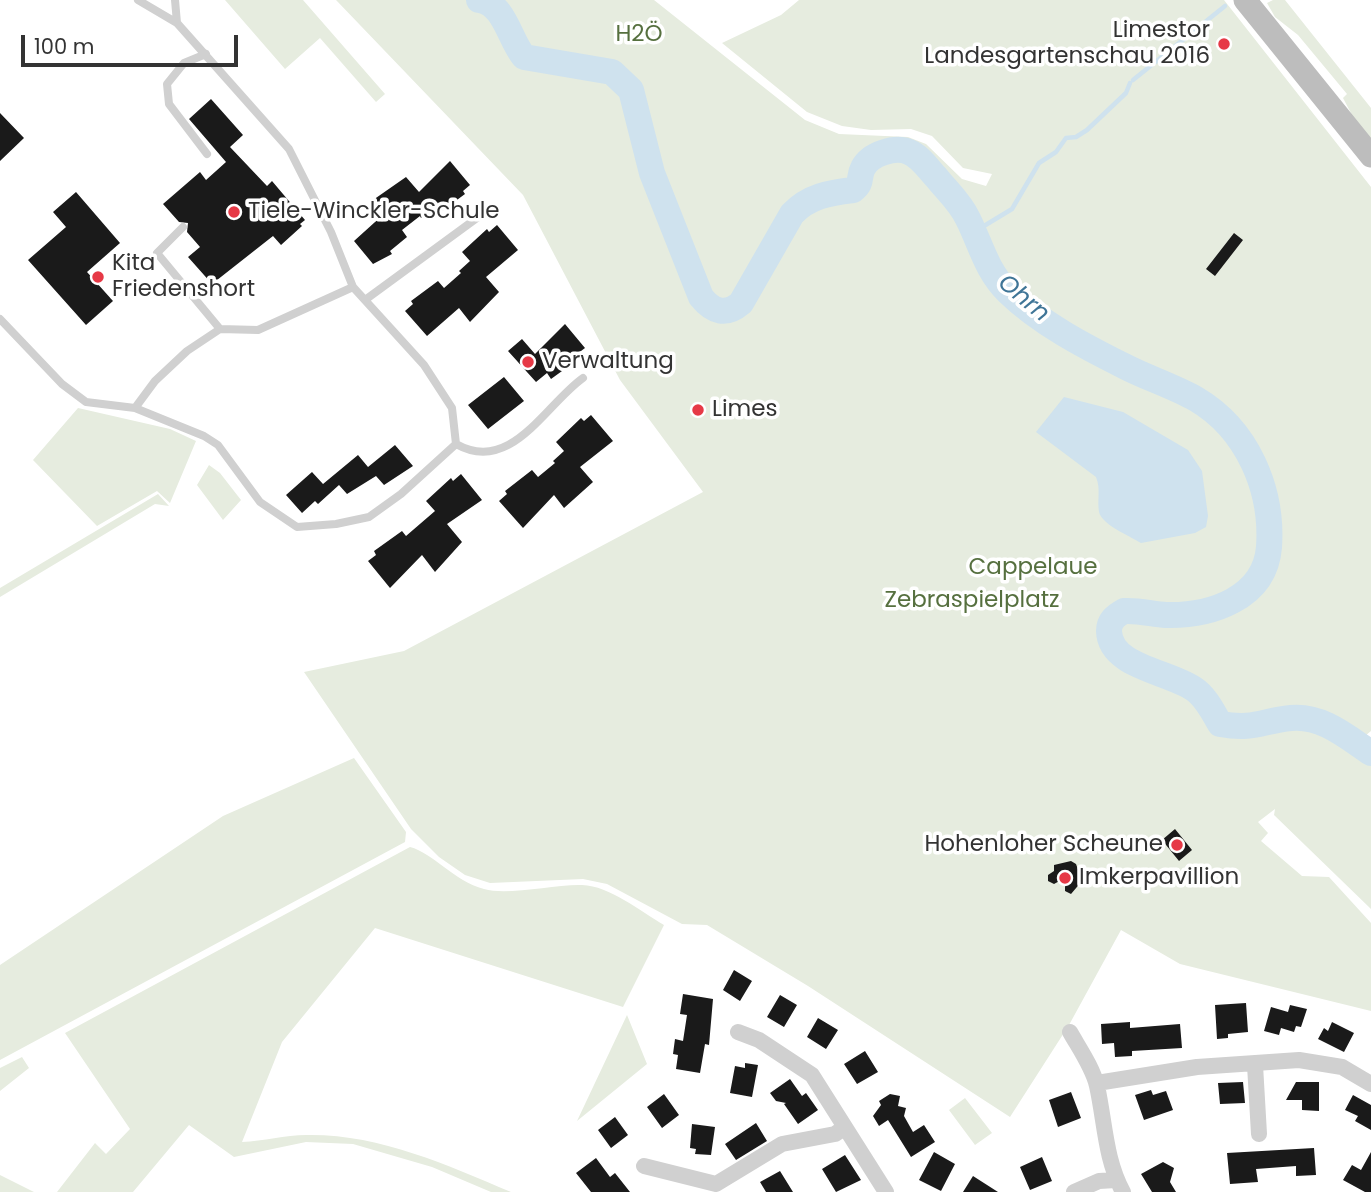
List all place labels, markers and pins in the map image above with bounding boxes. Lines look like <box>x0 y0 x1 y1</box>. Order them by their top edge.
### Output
place label: Limestor Landesgartenschau 2016 <box>924 17 1210 71</box>
marker: Limestor Landesgartenschau 2016 <box>1216 36 1232 52</box>
place label: Tiele-Winckler-Schule <box>248 198 500 226</box>
marker: Tiele-Winckler-Schule <box>226 204 242 220</box>
place label: Kita Friedenshort <box>112 250 255 304</box>
marker: Kita Friedenshort <box>90 269 106 285</box>
place label: Verwaltung <box>542 348 674 376</box>
marker: Verwaltung <box>520 354 536 370</box>
place label: Limes <box>712 396 778 424</box>
marker: Limes <box>690 402 706 418</box>
place label: Hohenloher Scheune <box>924 831 1163 859</box>
marker: Hohenloher Scheune <box>1169 837 1185 853</box>
place label: Imkerpavillion <box>1079 864 1239 892</box>
marker: Imkerpavillion <box>1057 870 1073 886</box>

